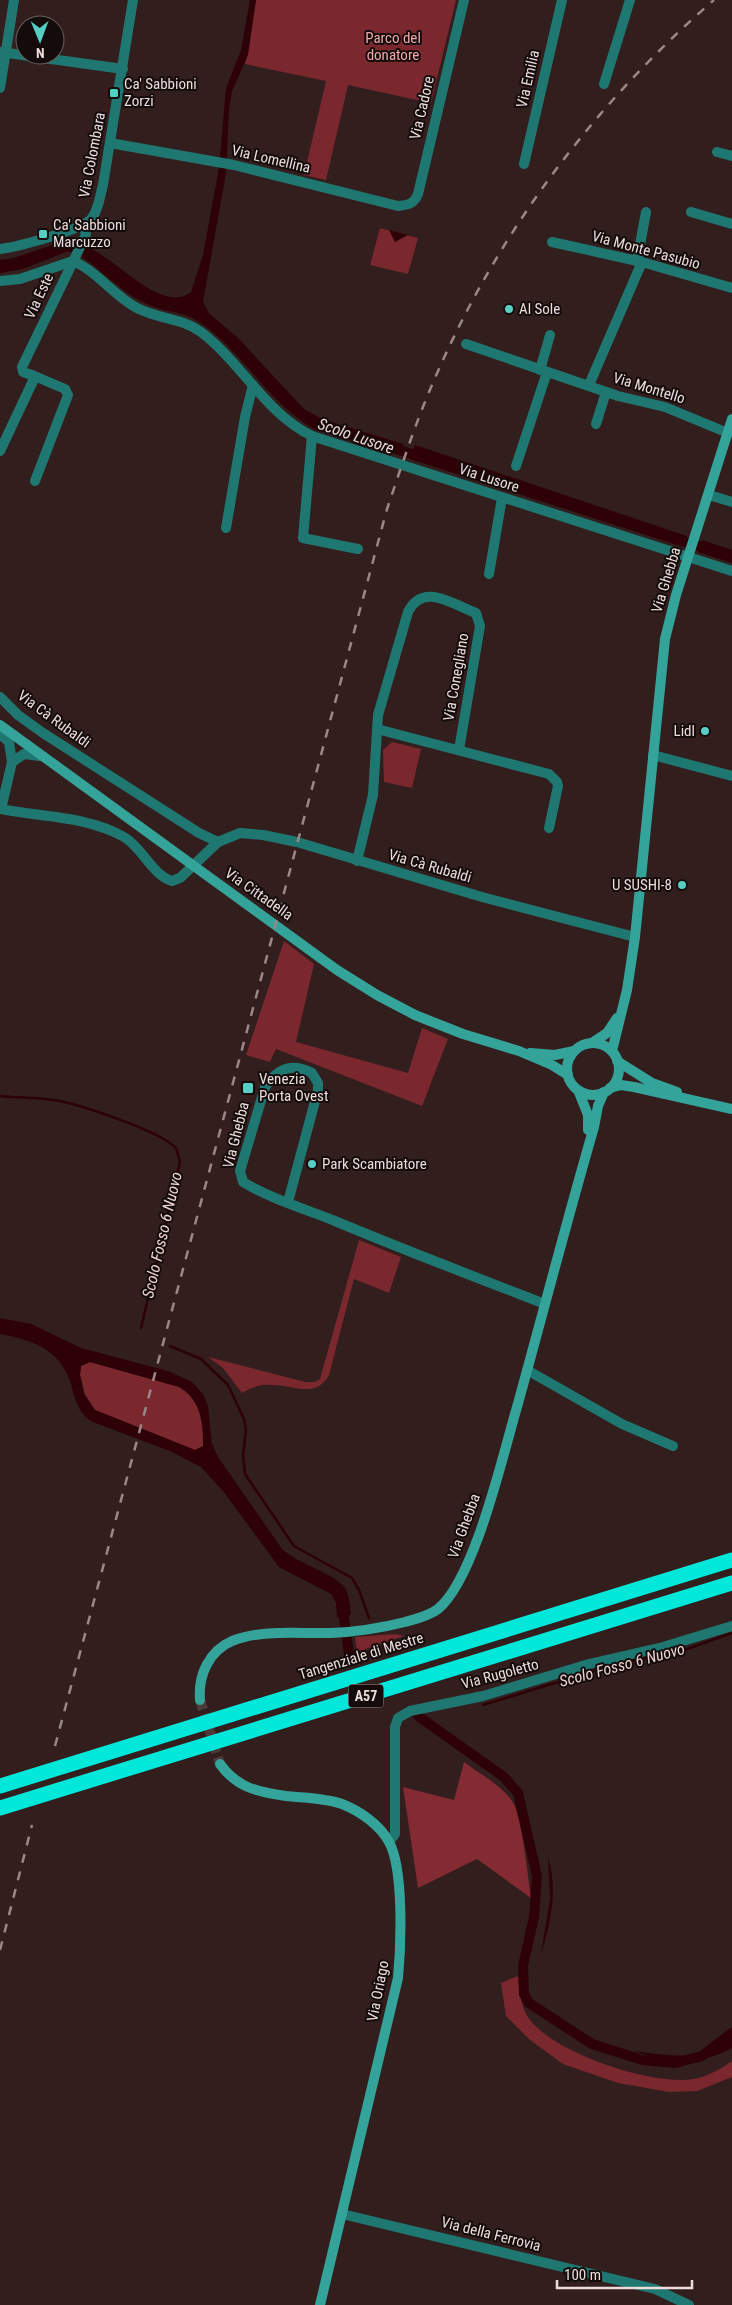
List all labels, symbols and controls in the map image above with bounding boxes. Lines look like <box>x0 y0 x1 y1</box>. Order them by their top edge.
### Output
north arrow <box>15 15 65 65</box>
park label: Parco del donatore <box>365 29 421 64</box>
text: N <box>36 45 45 61</box>
street label: Via Emilia <box>513 48 543 110</box>
street label: Via Cadore <box>406 74 438 142</box>
place label: Ca' Sabbioni Zorzi <box>124 75 197 110</box>
marker: Ca' Sabbioni Zorzi <box>108 87 120 99</box>
street label: Via Colombara <box>75 111 109 199</box>
street label: Via Lomellina <box>230 141 312 177</box>
place label: Ca' Sabbioni Marcuzzo <box>53 216 126 251</box>
street label: Via Monte Pasubio <box>590 227 702 273</box>
marker: Ca' Sabbioni Marcuzzo <box>37 228 49 240</box>
street label: Via Este <box>21 270 57 322</box>
place label: Al Sole <box>519 300 560 318</box>
marker: Al Sole <box>503 303 515 315</box>
street label: Via Montello <box>611 369 687 407</box>
water label: Scolo Lusore <box>315 414 397 458</box>
street label: Via Lusore <box>457 460 521 496</box>
street label: Via Ghebba <box>648 545 684 615</box>
street label: Via Conegliano <box>439 632 473 722</box>
street label: Via Cà Rubaldi <box>14 687 94 751</box>
place label: Lidl <box>674 722 695 740</box>
marker: Lidl <box>699 725 711 737</box>
street label: Via Cà Rubaldi <box>386 846 474 886</box>
street label: Via Cittadella <box>221 864 297 924</box>
place label: U SUSHI-8 <box>612 876 672 894</box>
marker: U SUSHI-8 <box>676 879 688 891</box>
place label: Venezia Porta Ovest <box>259 1070 328 1105</box>
marker: Venezia Porta Ovest <box>241 1081 255 1095</box>
street label: Via Ghebba <box>219 1100 253 1170</box>
place label: Park Scambiatore <box>322 1155 427 1173</box>
marker: Park Scambiatore <box>306 1158 318 1170</box>
water label: Scolo Fosso 6 Nuovo <box>138 1170 186 1300</box>
street label: Via Ghebba <box>444 1491 484 1561</box>
street label: Tangenziale di Mestre <box>296 1628 426 1684</box>
water label: Scolo Fosso 6 Nuovo <box>557 1639 687 1691</box>
street label: Via Rugoletto <box>459 1655 541 1693</box>
road number: A57 <box>348 1684 384 1708</box>
street label: Via Oriago <box>363 1959 393 2023</box>
street label: Via della Ferrovia <box>439 2213 543 2255</box>
scale bar <box>557 2258 692 2290</box>
text: 100 m <box>564 2266 601 2284</box>

